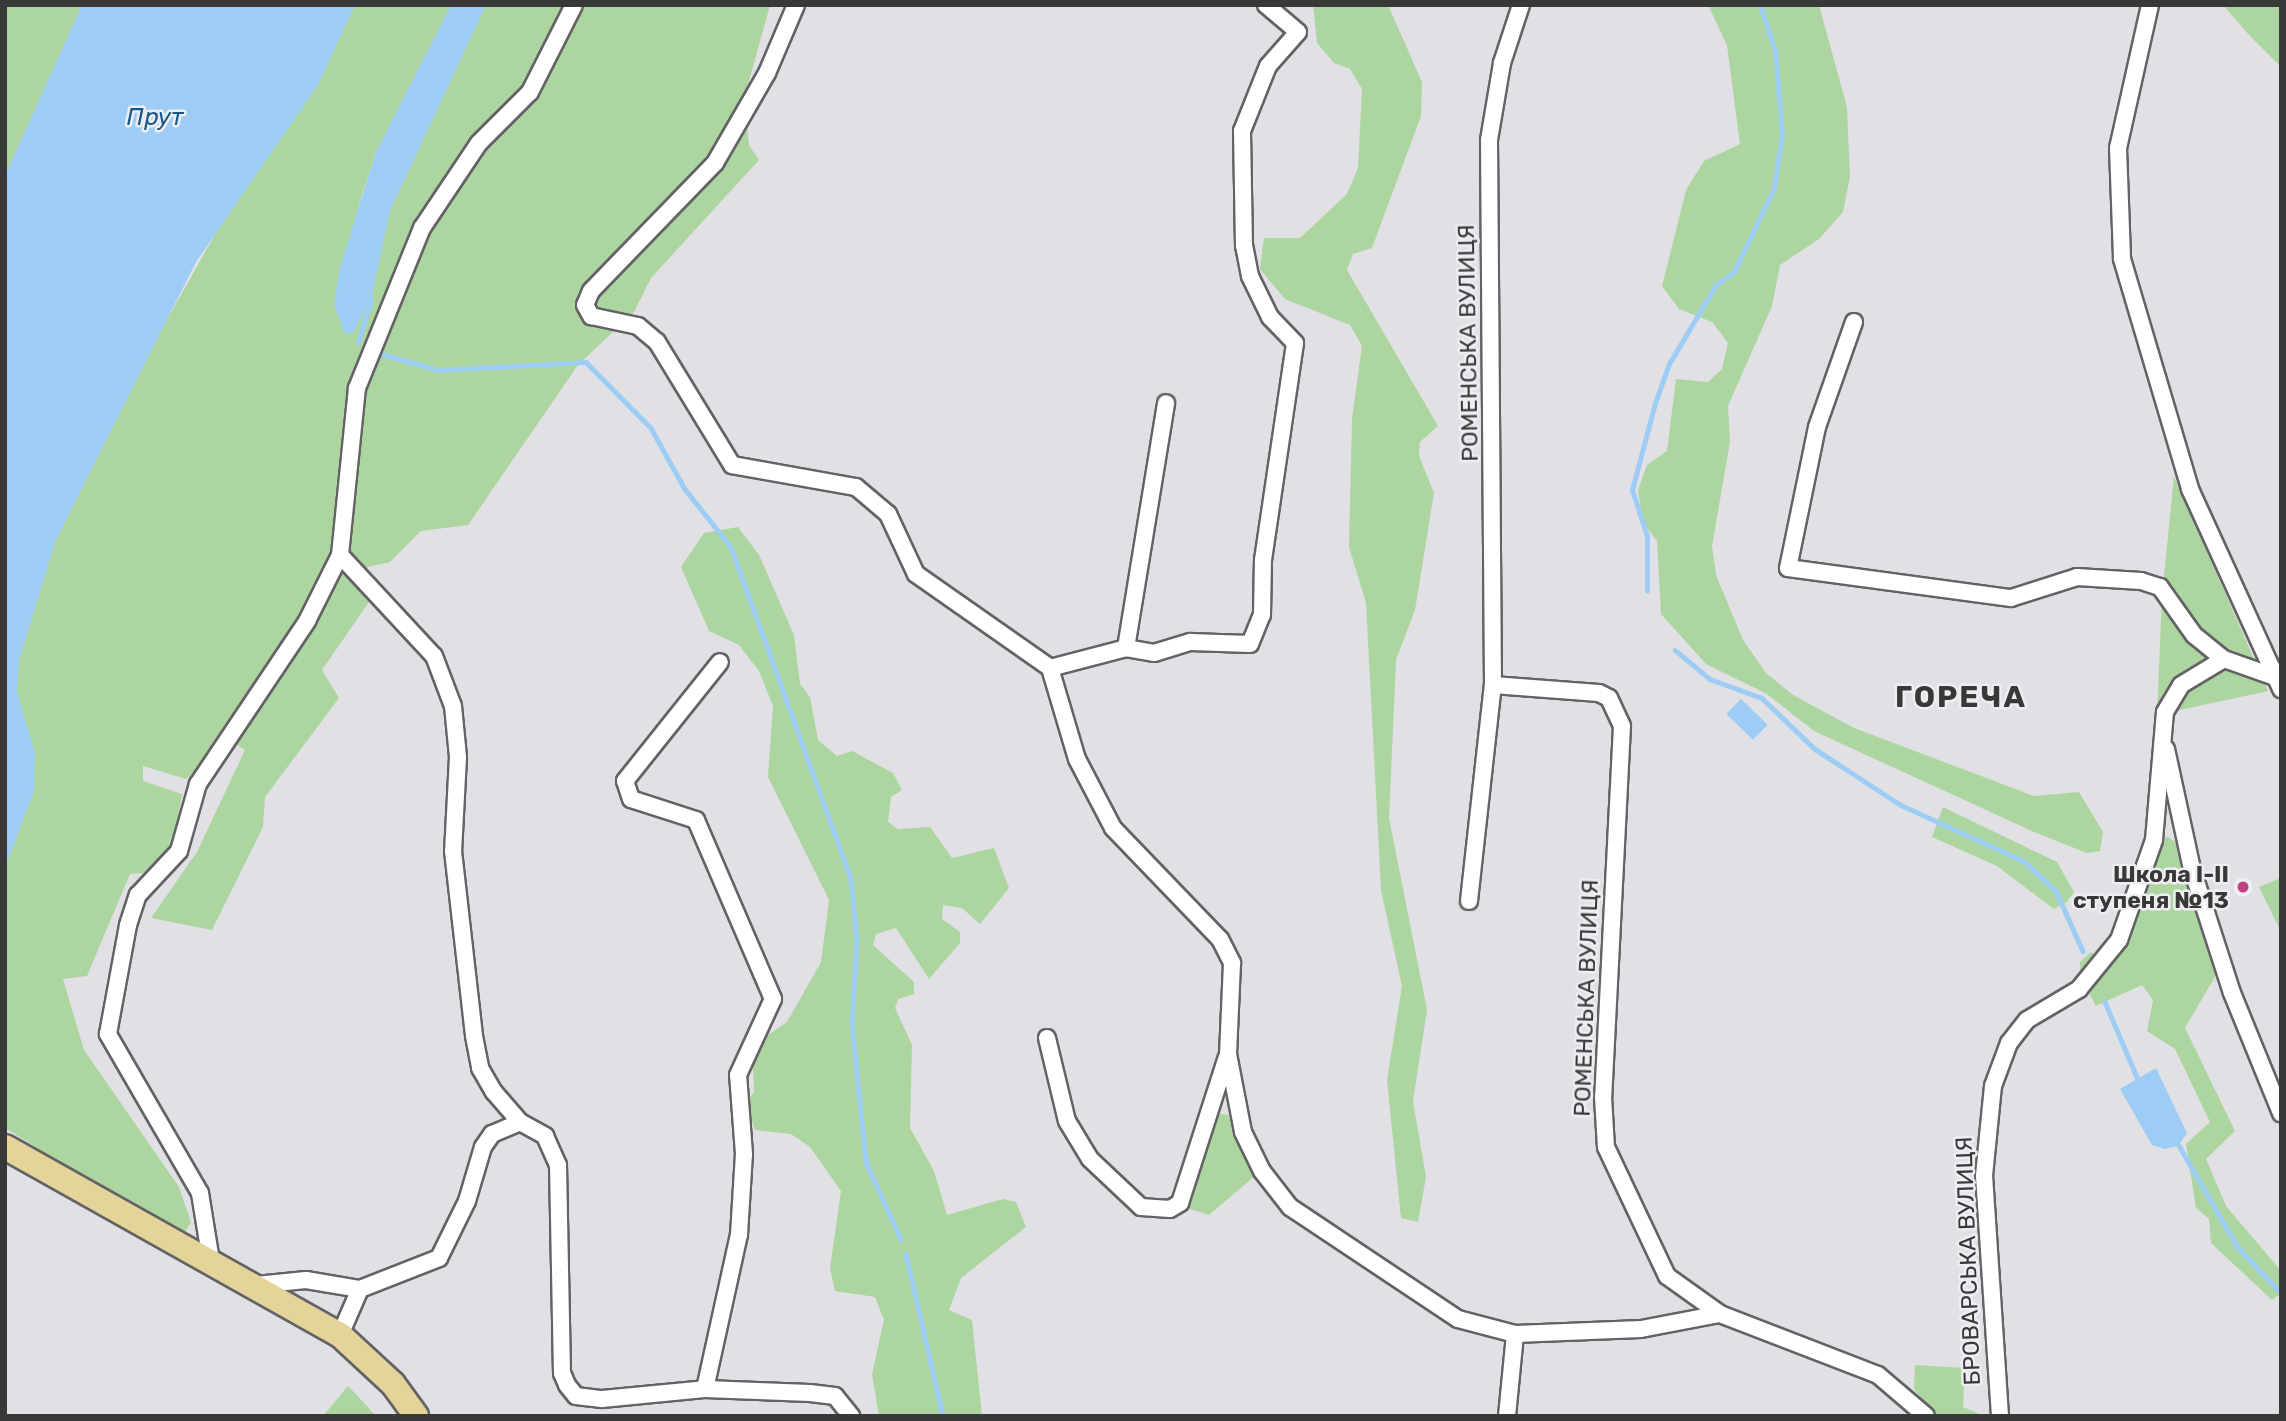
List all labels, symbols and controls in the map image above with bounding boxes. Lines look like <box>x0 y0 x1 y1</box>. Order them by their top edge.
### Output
water label: Прут <box>127 104 183 132</box>
street label: РОМЕНСЬКА ВУЛИЦЯ <box>1452 224 1484 462</box>
district label: ГОРЕЧА <box>1896 679 2026 715</box>
place label: Школа I-II ступеня №13 <box>2073 860 2229 914</box>
street label: РОМЕНСЬКА ВУЛИЦЯ <box>1568 879 1604 1117</box>
marker: Школа I-II ступеня №13 <box>2235 879 2251 895</box>
street label: БРОВАРСЬКА ВУЛИЦЯ <box>1950 1136 1986 1386</box>

